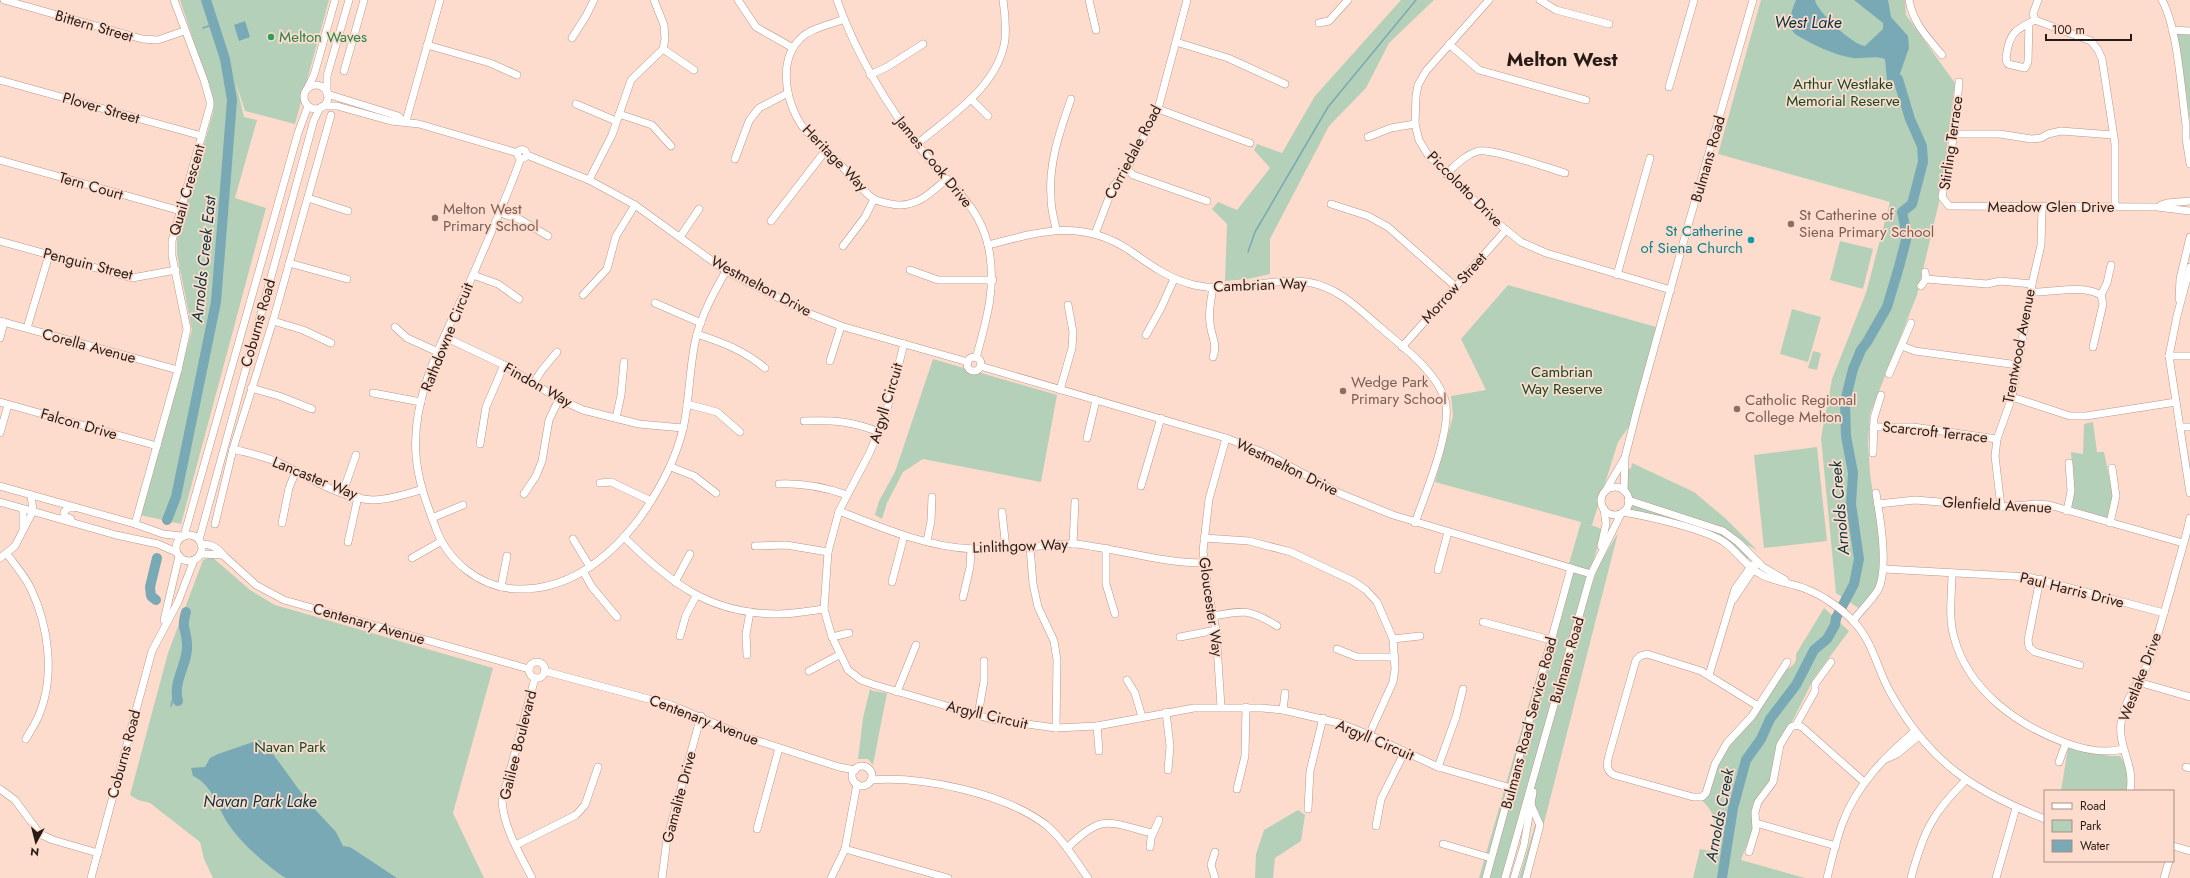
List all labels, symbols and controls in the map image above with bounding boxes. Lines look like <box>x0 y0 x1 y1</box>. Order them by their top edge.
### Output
street label: Bittern Street <box>52 4 136 48</box>
water label: West Lake <box>1774 11 1842 34</box>
scale bar <box>2046 16 2131 42</box>
text: 100 m <box>2052 21 2085 39</box>
place label: Melton Waves <box>279 26 367 48</box>
marker: Melton Waves <box>266 32 276 42</box>
district label: Melton West <box>1506 46 1618 73</box>
park label: Arthur Westlake Memorial Reserve <box>1786 73 1900 112</box>
street label: Plover Street <box>60 87 142 130</box>
street label: Stirling Terrace <box>1934 94 1969 191</box>
street label: Corriedale Road <box>1099 101 1167 203</box>
street label: James Cook Drive <box>889 110 978 213</box>
street label: Bulmans Road <box>1685 113 1731 205</box>
street label: Heritage Way <box>797 119 873 197</box>
street label: Quail Crescent <box>163 141 211 238</box>
street label: Piccolotto Drive <box>1422 146 1508 232</box>
street label: Tern Court <box>56 166 126 206</box>
water label: Arnolds Creek East <box>185 194 222 324</box>
street label: Meadow Glen Drive <box>1988 196 2115 218</box>
place label: Melton West Primary School <box>443 198 539 237</box>
place label: St Catherine of Siena Primary School <box>1799 204 1934 243</box>
marker: Melton West Primary School <box>430 213 440 223</box>
marker: St Catherine of Siena Primary School <box>1786 219 1796 229</box>
place label: St Catherine of Siena Church <box>1641 220 1743 259</box>
marker: St Catherine of Siena Church <box>1746 235 1756 245</box>
street label: Penguin Street <box>41 242 136 286</box>
street label: Morrow Street <box>1416 247 1492 328</box>
street label: Westmelton Drive <box>707 250 816 322</box>
street label: Cambrian Way <box>1213 272 1307 298</box>
street label: Coburns Road <box>235 276 281 370</box>
street label: Rathdowne Circuit <box>415 279 479 395</box>
street label: Trentwood Avenue <box>1997 287 2041 405</box>
street label: Corella Avenue <box>40 323 139 369</box>
street label: Findon Way <box>500 357 577 413</box>
street label: Argyll Circuit <box>863 360 909 446</box>
park label: Cambrian Way Reserve <box>1521 361 1603 400</box>
place label: Wedge Park Primary School <box>1351 371 1447 410</box>
marker: Wedge Park Primary School <box>1338 386 1348 396</box>
place label: Catholic Regional College Melton <box>1745 389 1856 428</box>
street label: Falcon Drive <box>38 403 120 446</box>
marker: Catholic Regional College Melton <box>1732 404 1742 414</box>
street label: Scarcroft Terrace <box>1881 416 1989 448</box>
street label: Westmelton Drive <box>1232 433 1342 501</box>
street label: Lancaster Way <box>269 451 361 505</box>
water label: Arnolds Creek <box>1824 459 1855 557</box>
street label: Glenfield Avenue <box>1942 491 2053 519</box>
street label: Linlithgow Way <box>972 533 1069 559</box>
street label: Gloucester Way <box>1193 556 1229 659</box>
street label: Paul Harris Drive <box>2018 566 2127 614</box>
street label: Centenary Avenue <box>310 597 428 651</box>
street label: Bulmans Road <box>1544 614 1590 706</box>
street label: Westlake Drive <box>2113 629 2167 725</box>
street label: Bulmans Road Service Road <box>1495 634 1563 812</box>
street label: Galilee Boulevard <box>494 688 542 802</box>
street label: Centenary Avenue <box>646 689 762 751</box>
street label: Argyll Circuit <box>944 695 1030 735</box>
street label: Coburns Road <box>102 707 146 801</box>
street label: Argyll Circuit <box>1332 714 1418 766</box>
park label: Navan Park <box>254 736 326 758</box>
street label: Gamalite Drive <box>656 748 702 845</box>
water label: Arnolds Creek <box>1699 766 1740 865</box>
water label: Navan Park Lake <box>203 790 317 813</box>
legend <box>2044 790 2174 862</box>
text: Road <box>2080 797 2106 815</box>
text: Park <box>2080 817 2102 835</box>
north arrow <box>16 822 56 862</box>
text: Water <box>2080 837 2111 855</box>
text: N <box>29 843 40 860</box>

